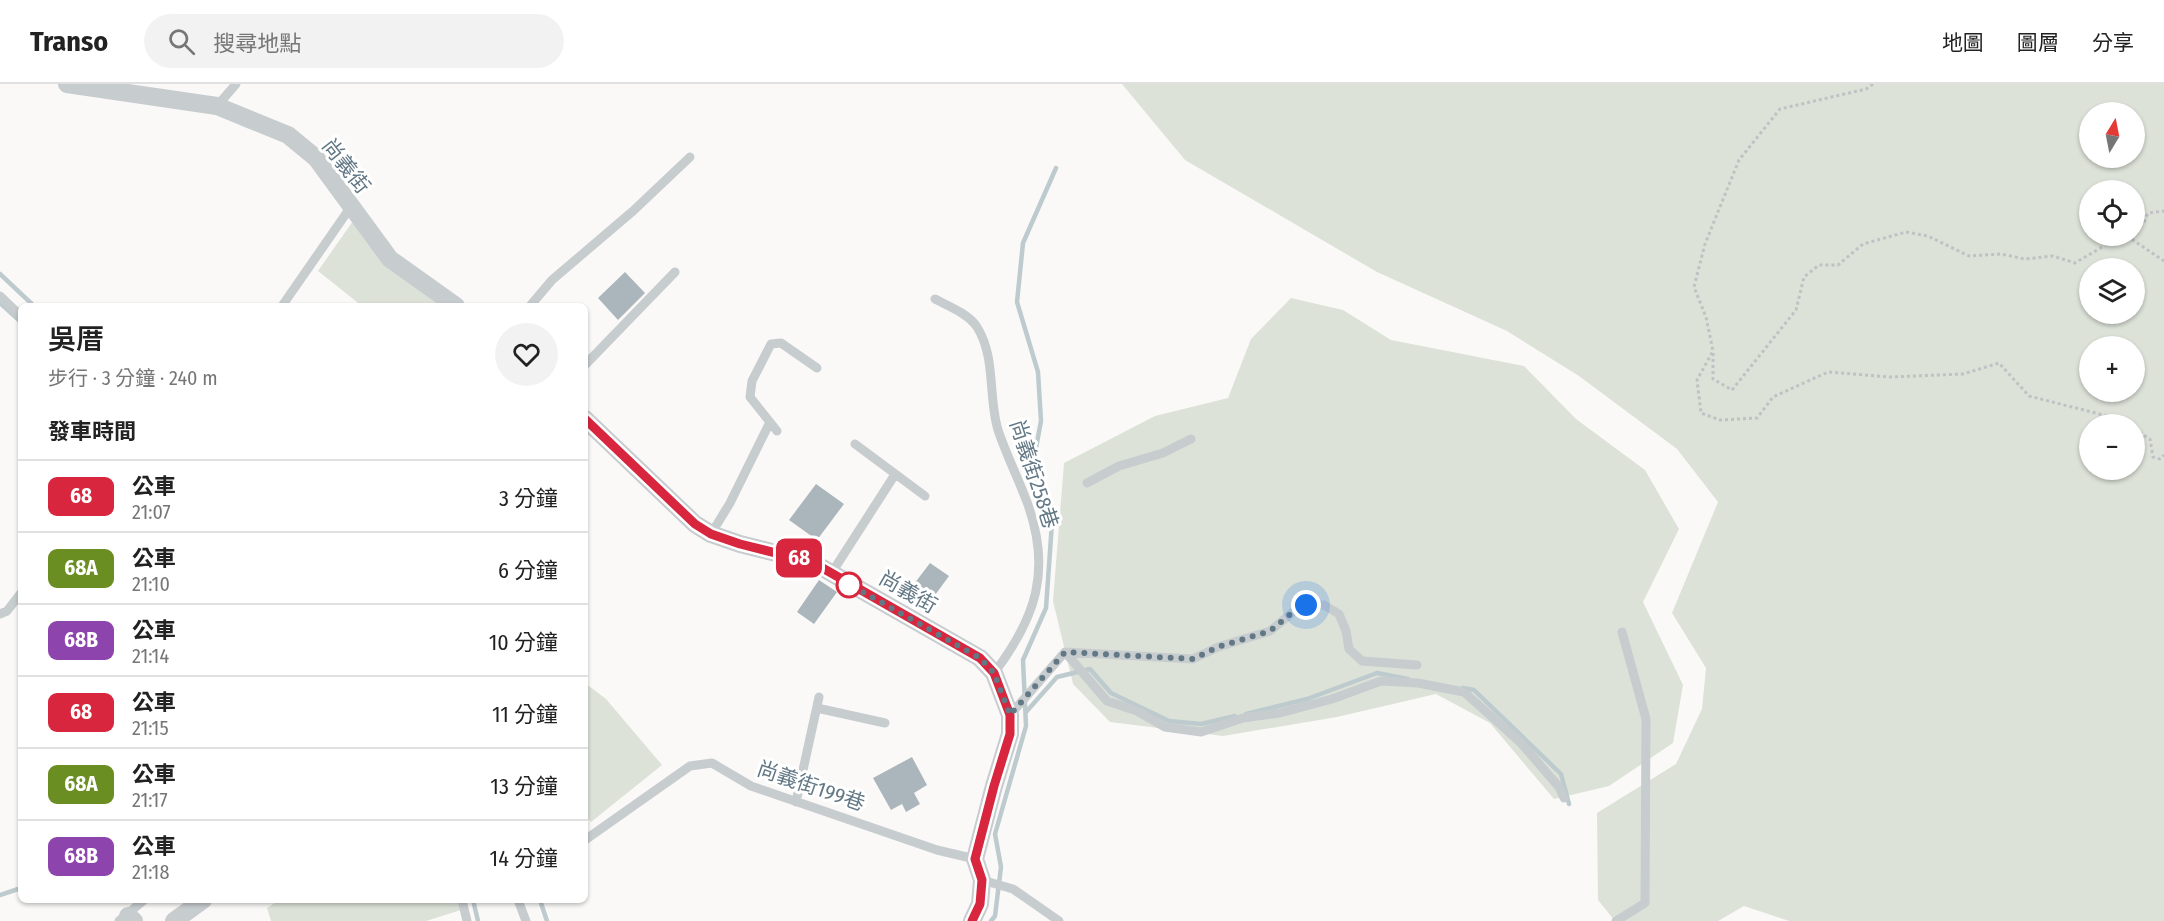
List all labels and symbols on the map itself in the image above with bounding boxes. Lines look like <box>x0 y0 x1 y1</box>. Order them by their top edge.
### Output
north arrow <box>2079 102 2145 168</box>
street label: 尚義街 <box>316 133 376 199</box>
street label: 尚義街258巷 <box>1004 416 1064 532</box>
line badge: 68 <box>772 538 826 578</box>
street label: 尚義街 <box>874 565 942 619</box>
unlabelled marker <box>836 572 862 598</box>
your location <box>1291 590 1321 620</box>
street label: 尚義街199巷 <box>754 755 868 817</box>

